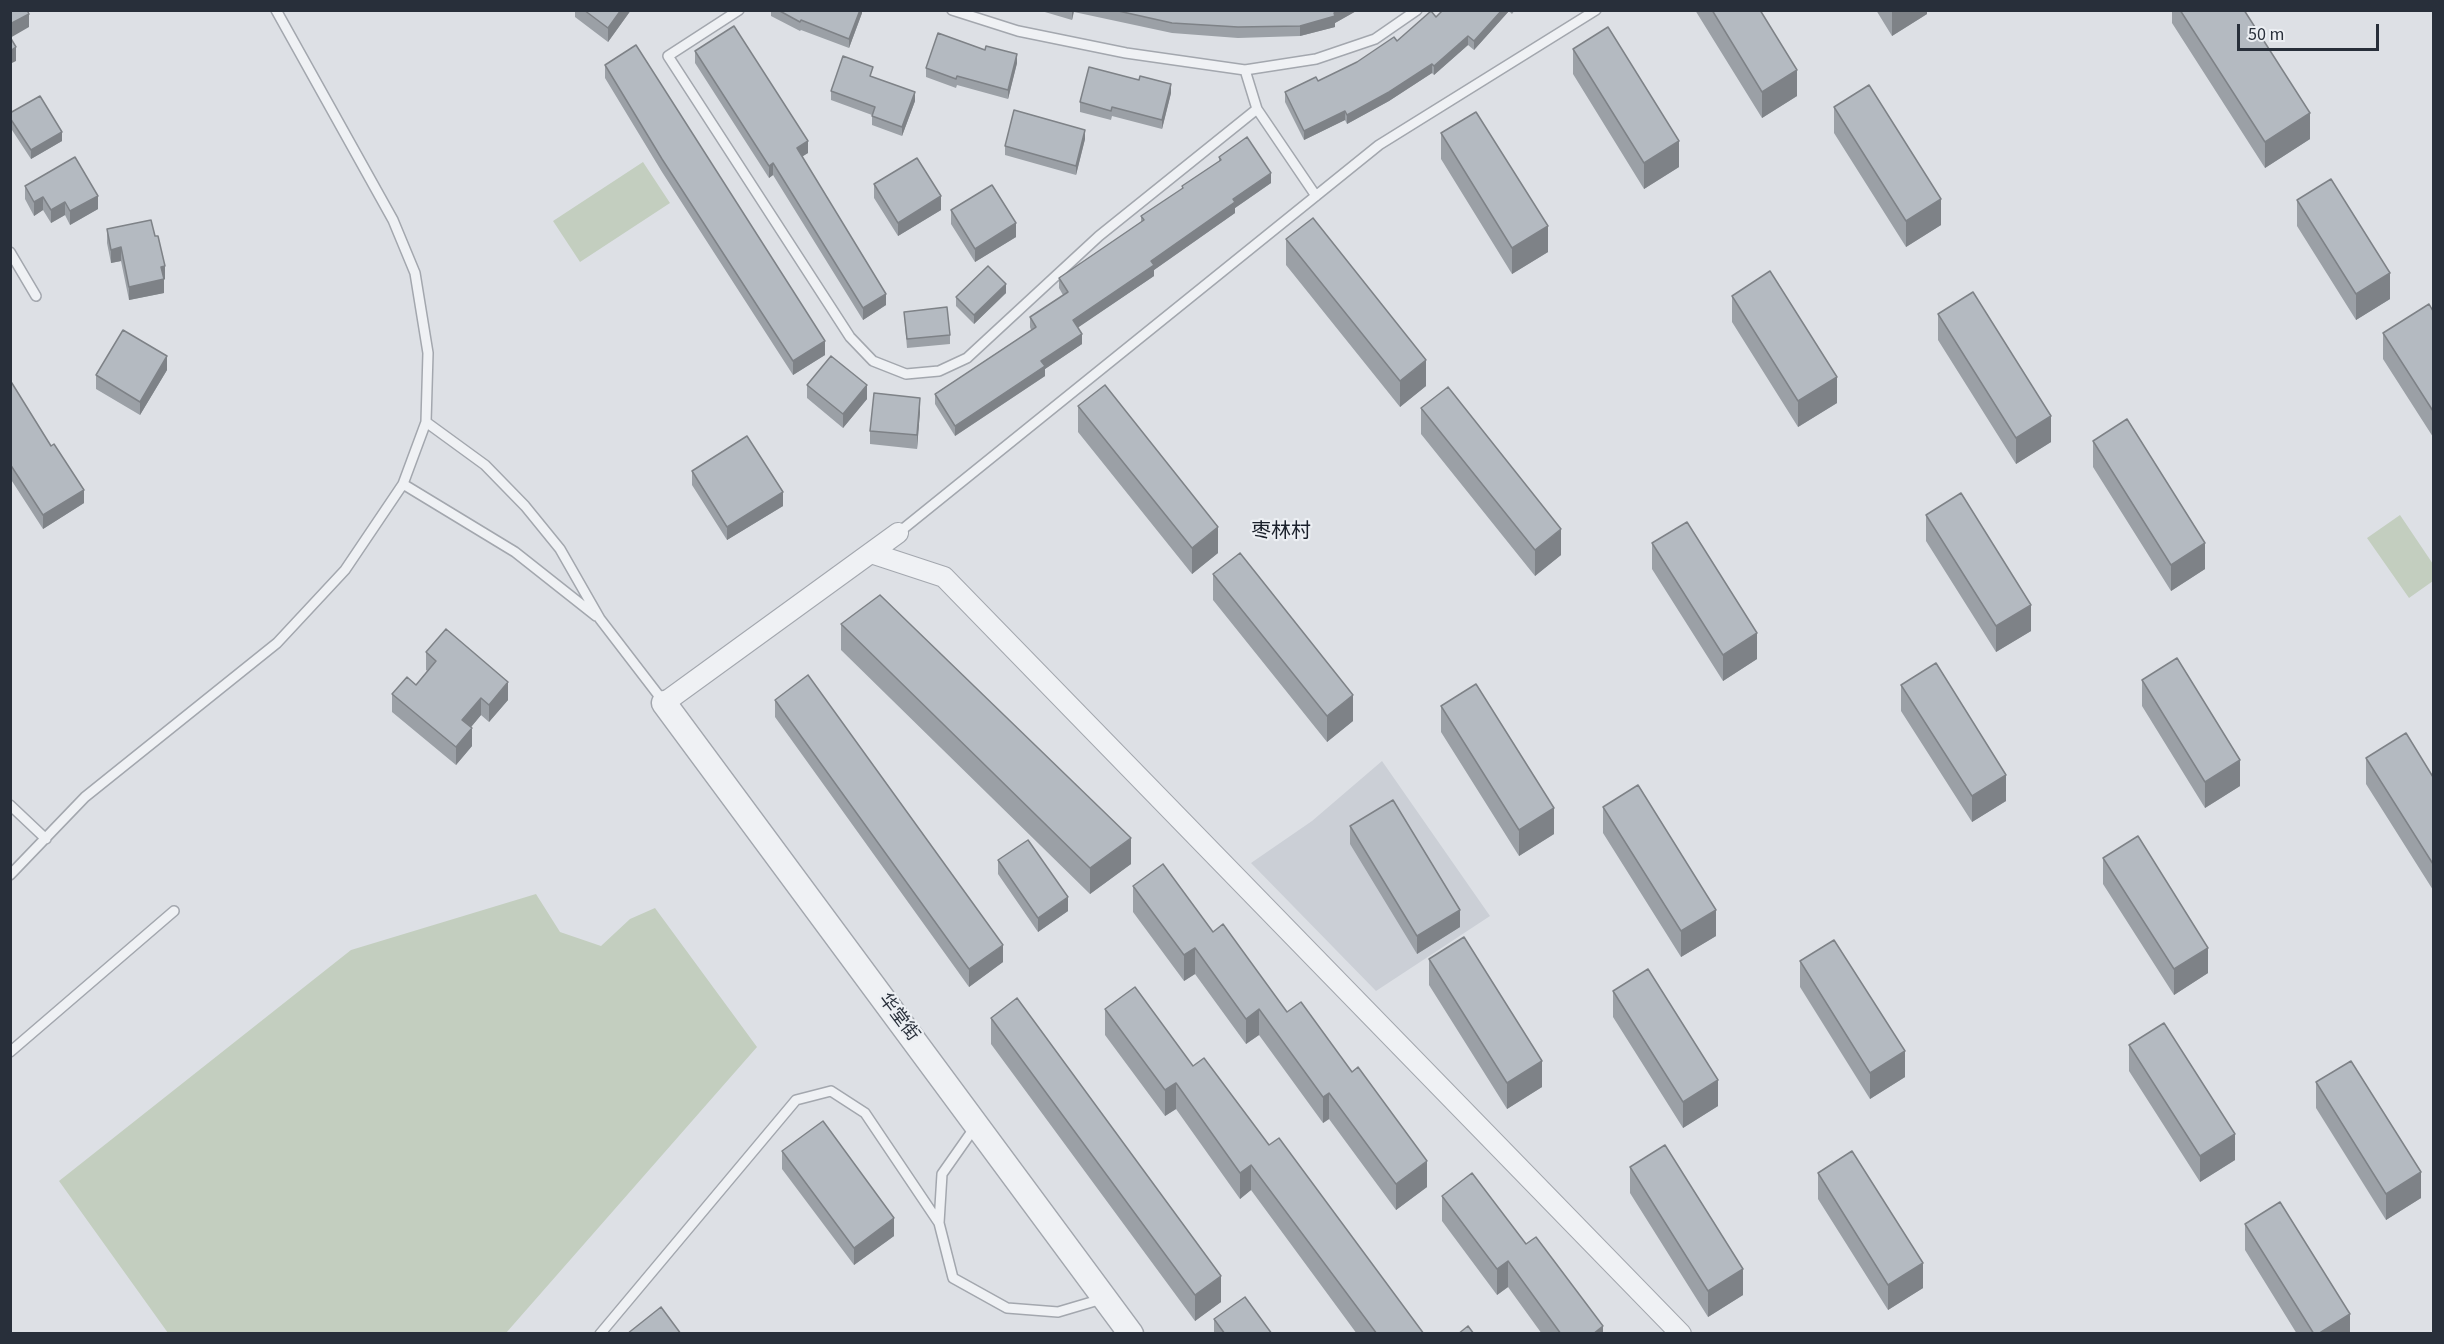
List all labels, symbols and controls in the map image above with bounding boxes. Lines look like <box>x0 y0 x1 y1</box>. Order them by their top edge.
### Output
scale bar <box>2240 12 2382 50</box>
text: 50 m <box>2248 22 2284 47</box>
district label: 枣林村 <box>1251 521 1311 545</box>
street label: 华堂街 <box>873 990 923 1046</box>

